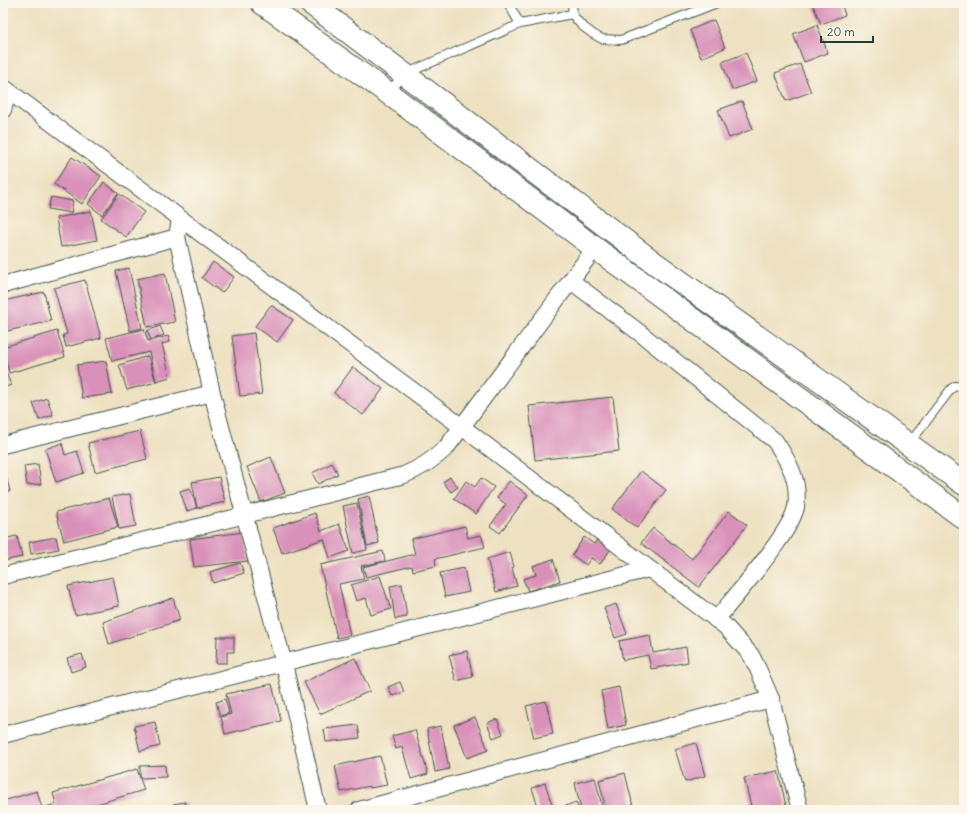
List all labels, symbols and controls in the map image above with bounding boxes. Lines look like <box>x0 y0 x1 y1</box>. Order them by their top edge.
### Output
scale bar <box>821 18 873 44</box>
text: 20 m <box>827 24 855 39</box>

